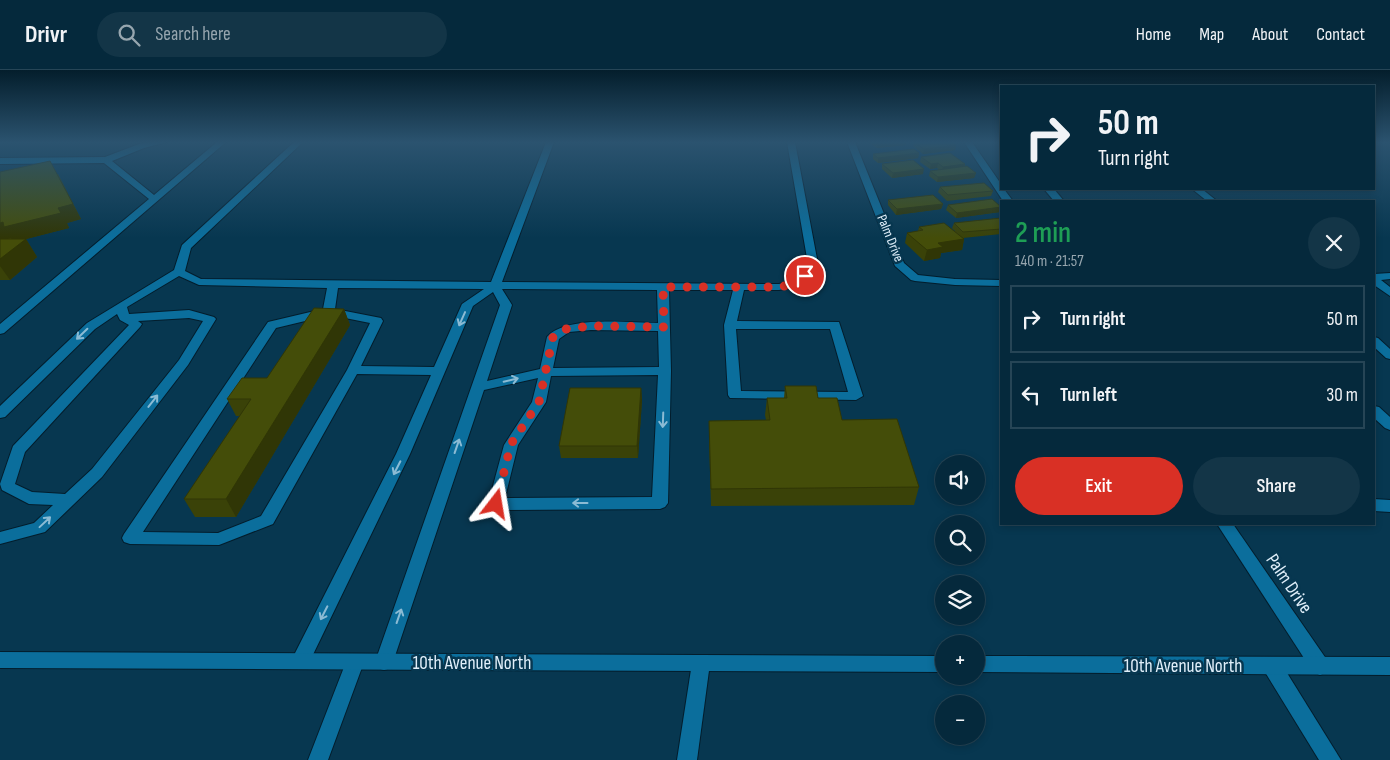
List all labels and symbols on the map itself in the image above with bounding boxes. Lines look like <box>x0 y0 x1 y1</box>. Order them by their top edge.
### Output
street label: Palm Drive <box>873 212 908 264</box>
pin <box>784 255 826 297</box>
one-way arrow <box>456 311 466 326</box>
one-way arrow <box>76 328 88 340</box>
one-way arrow <box>503 374 519 384</box>
one-way arrow <box>148 395 159 408</box>
one-way arrow <box>658 412 668 428</box>
one-way arrow <box>453 438 463 454</box>
one-way arrow <box>392 460 402 475</box>
position arrow <box>469 477 521 529</box>
one-way arrow <box>572 498 588 508</box>
one-way arrow <box>39 516 51 528</box>
street label: Palm Drive <box>1260 550 1317 618</box>
one-way arrow <box>319 605 328 620</box>
one-way arrow <box>395 608 405 624</box>
street label: 10th Avenue North <box>413 652 531 675</box>
street label: 10th Avenue North <box>1124 655 1242 678</box>

